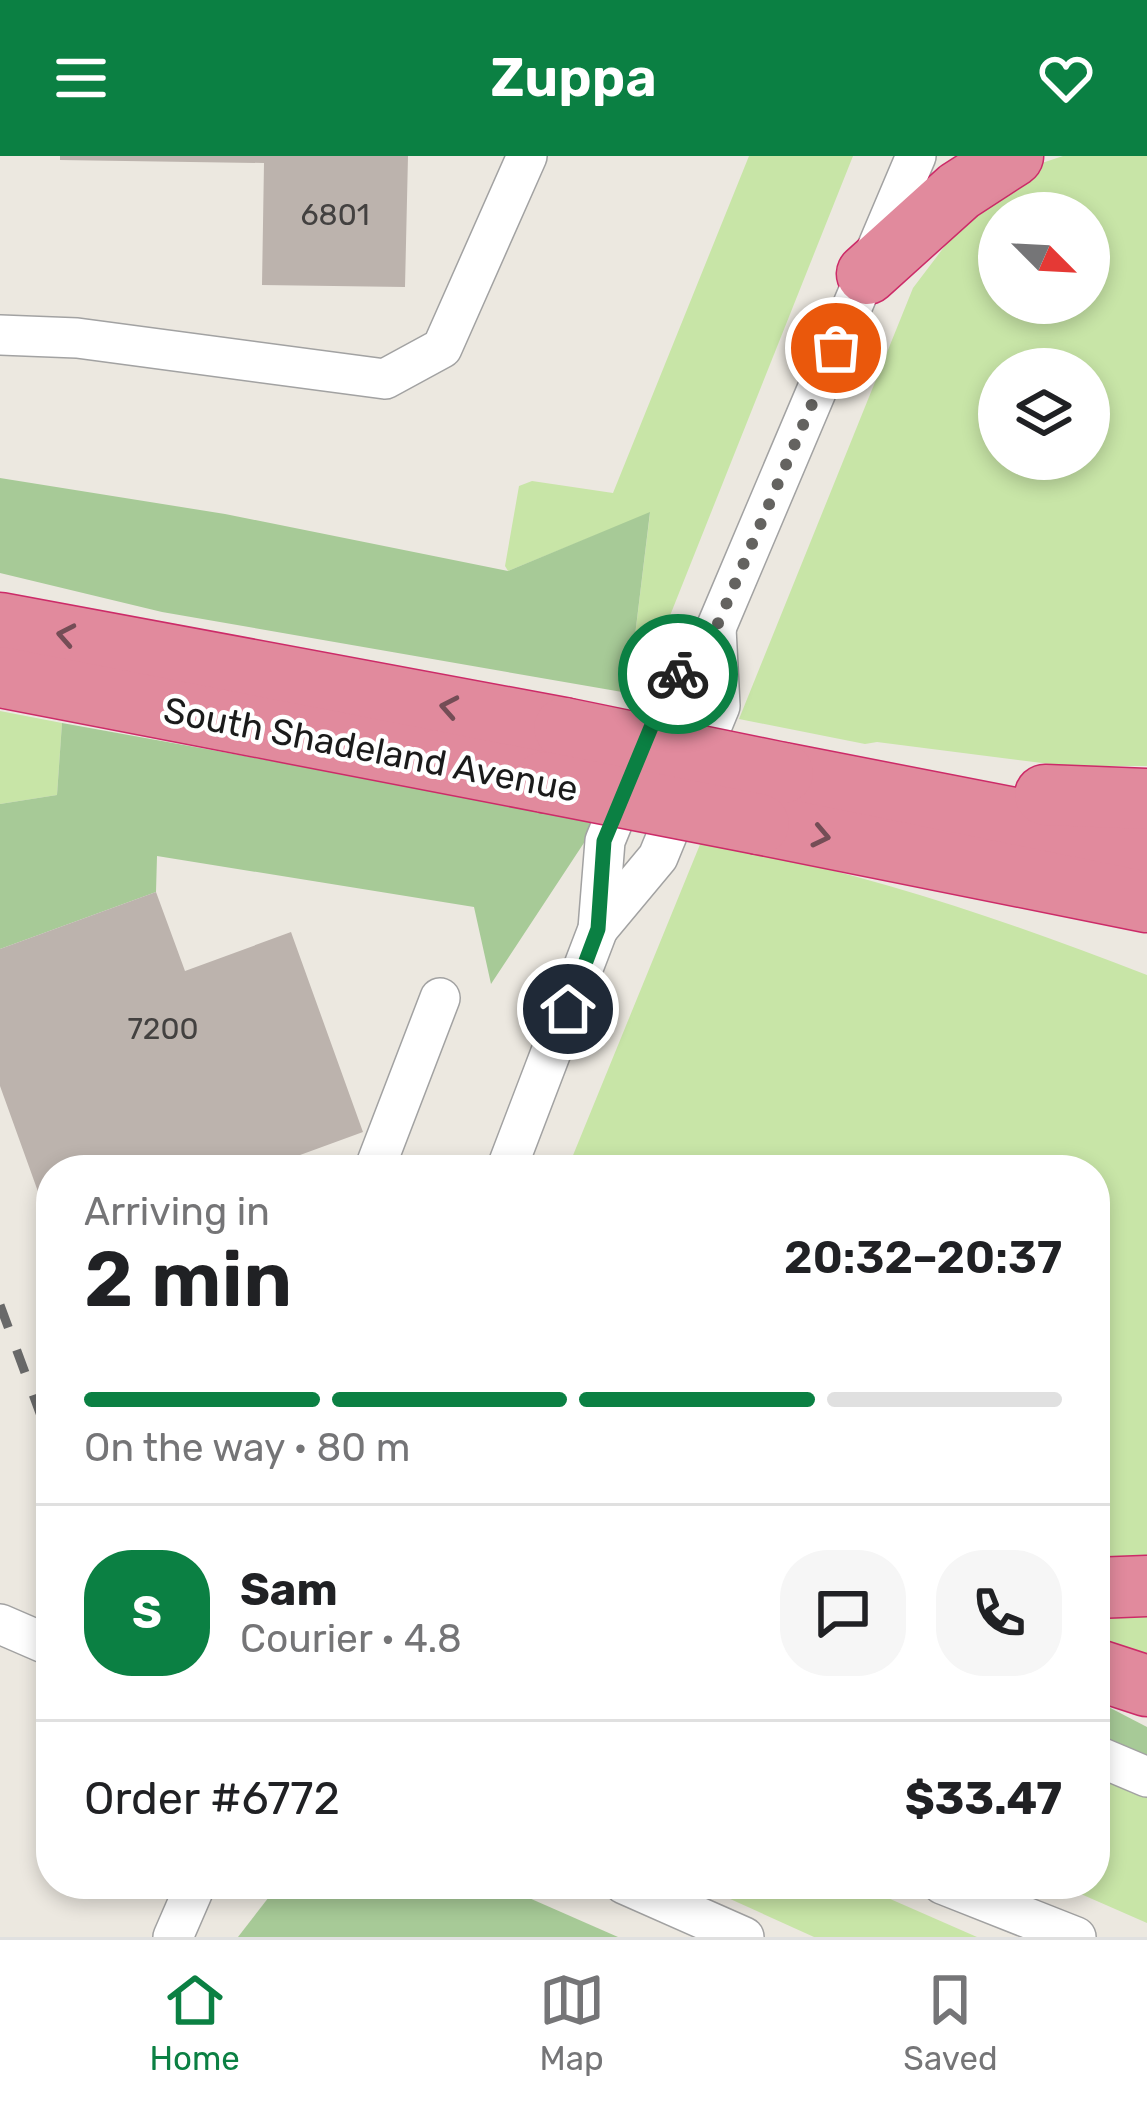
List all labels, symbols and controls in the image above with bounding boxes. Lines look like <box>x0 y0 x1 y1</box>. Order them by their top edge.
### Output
icon: menu <box>48 45 114 111</box>
icon: heart <box>1033 45 1099 111</box>
text: Zuppa <box>490 46 657 110</box>
north arrow <box>978 192 1110 324</box>
map controls <box>978 192 1110 480</box>
house number: 6801 <box>300 197 370 233</box>
pin <box>785 297 887 399</box>
icon: bag <box>803 315 869 381</box>
button: layers <box>978 348 1110 480</box>
courier <box>618 614 738 734</box>
one-way arrow <box>56 623 76 649</box>
icon: bike <box>645 641 711 707</box>
street label: South Shadeland Avenue <box>160 688 582 811</box>
one-way arrow <box>439 695 459 720</box>
one-way arrow <box>811 823 831 848</box>
pin <box>517 958 619 1060</box>
icon: home <box>535 976 601 1042</box>
house number: 7200 <box>127 1011 199 1047</box>
text: Arriving in <box>84 1189 270 1235</box>
text: 20:32–20:37 <box>784 1231 1062 1284</box>
text: 2 min <box>84 1233 292 1326</box>
text: On the way · 80 m <box>84 1425 410 1471</box>
button: chat <box>780 1550 906 1676</box>
button: phone <box>936 1550 1062 1676</box>
text: Sam <box>240 1563 338 1616</box>
text: S <box>132 1586 162 1639</box>
text: Courier · 4.8 <box>240 1616 462 1662</box>
text: Order #6772 <box>84 1772 340 1825</box>
text: $33.47 <box>905 1772 1062 1825</box>
tab: Home <box>149 1967 240 2078</box>
tab: Map <box>539 1967 605 2078</box>
tab: Saved <box>903 1967 998 2078</box>

